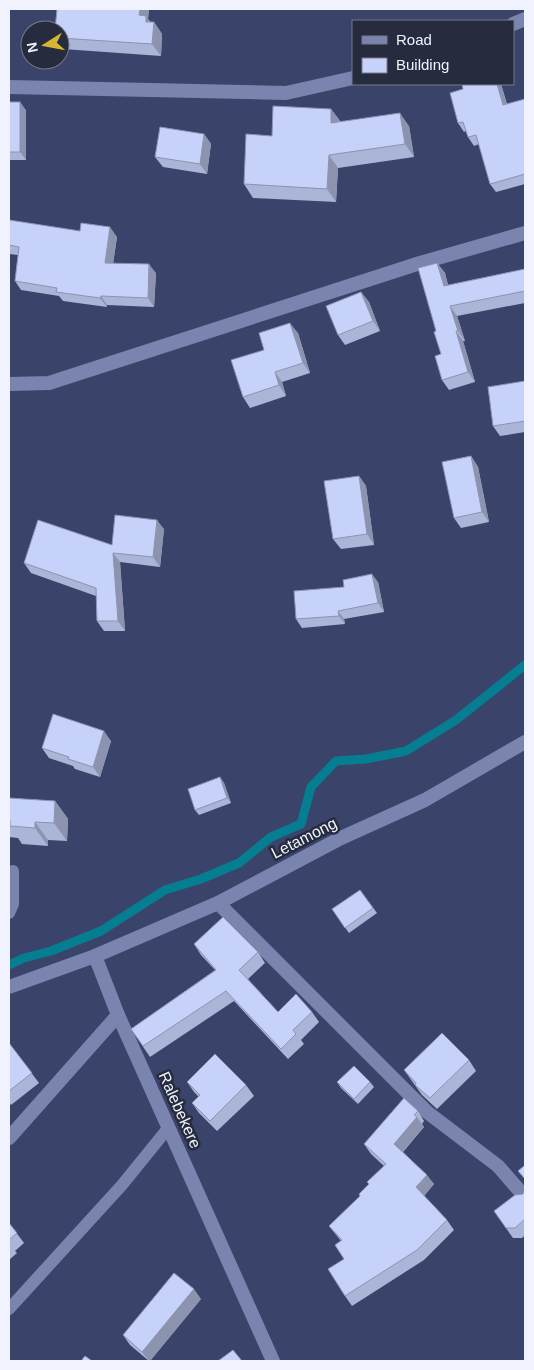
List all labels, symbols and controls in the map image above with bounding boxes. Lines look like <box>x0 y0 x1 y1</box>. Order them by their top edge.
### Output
north arrow <box>20 20 70 70</box>
legend <box>352 20 514 85</box>
text: Road <box>396 31 432 48</box>
text: N <box>23 41 41 54</box>
text: Building <box>396 56 449 73</box>
street label: Letamong <box>268 814 340 862</box>
street label: Ralebekere <box>156 1069 204 1151</box>

